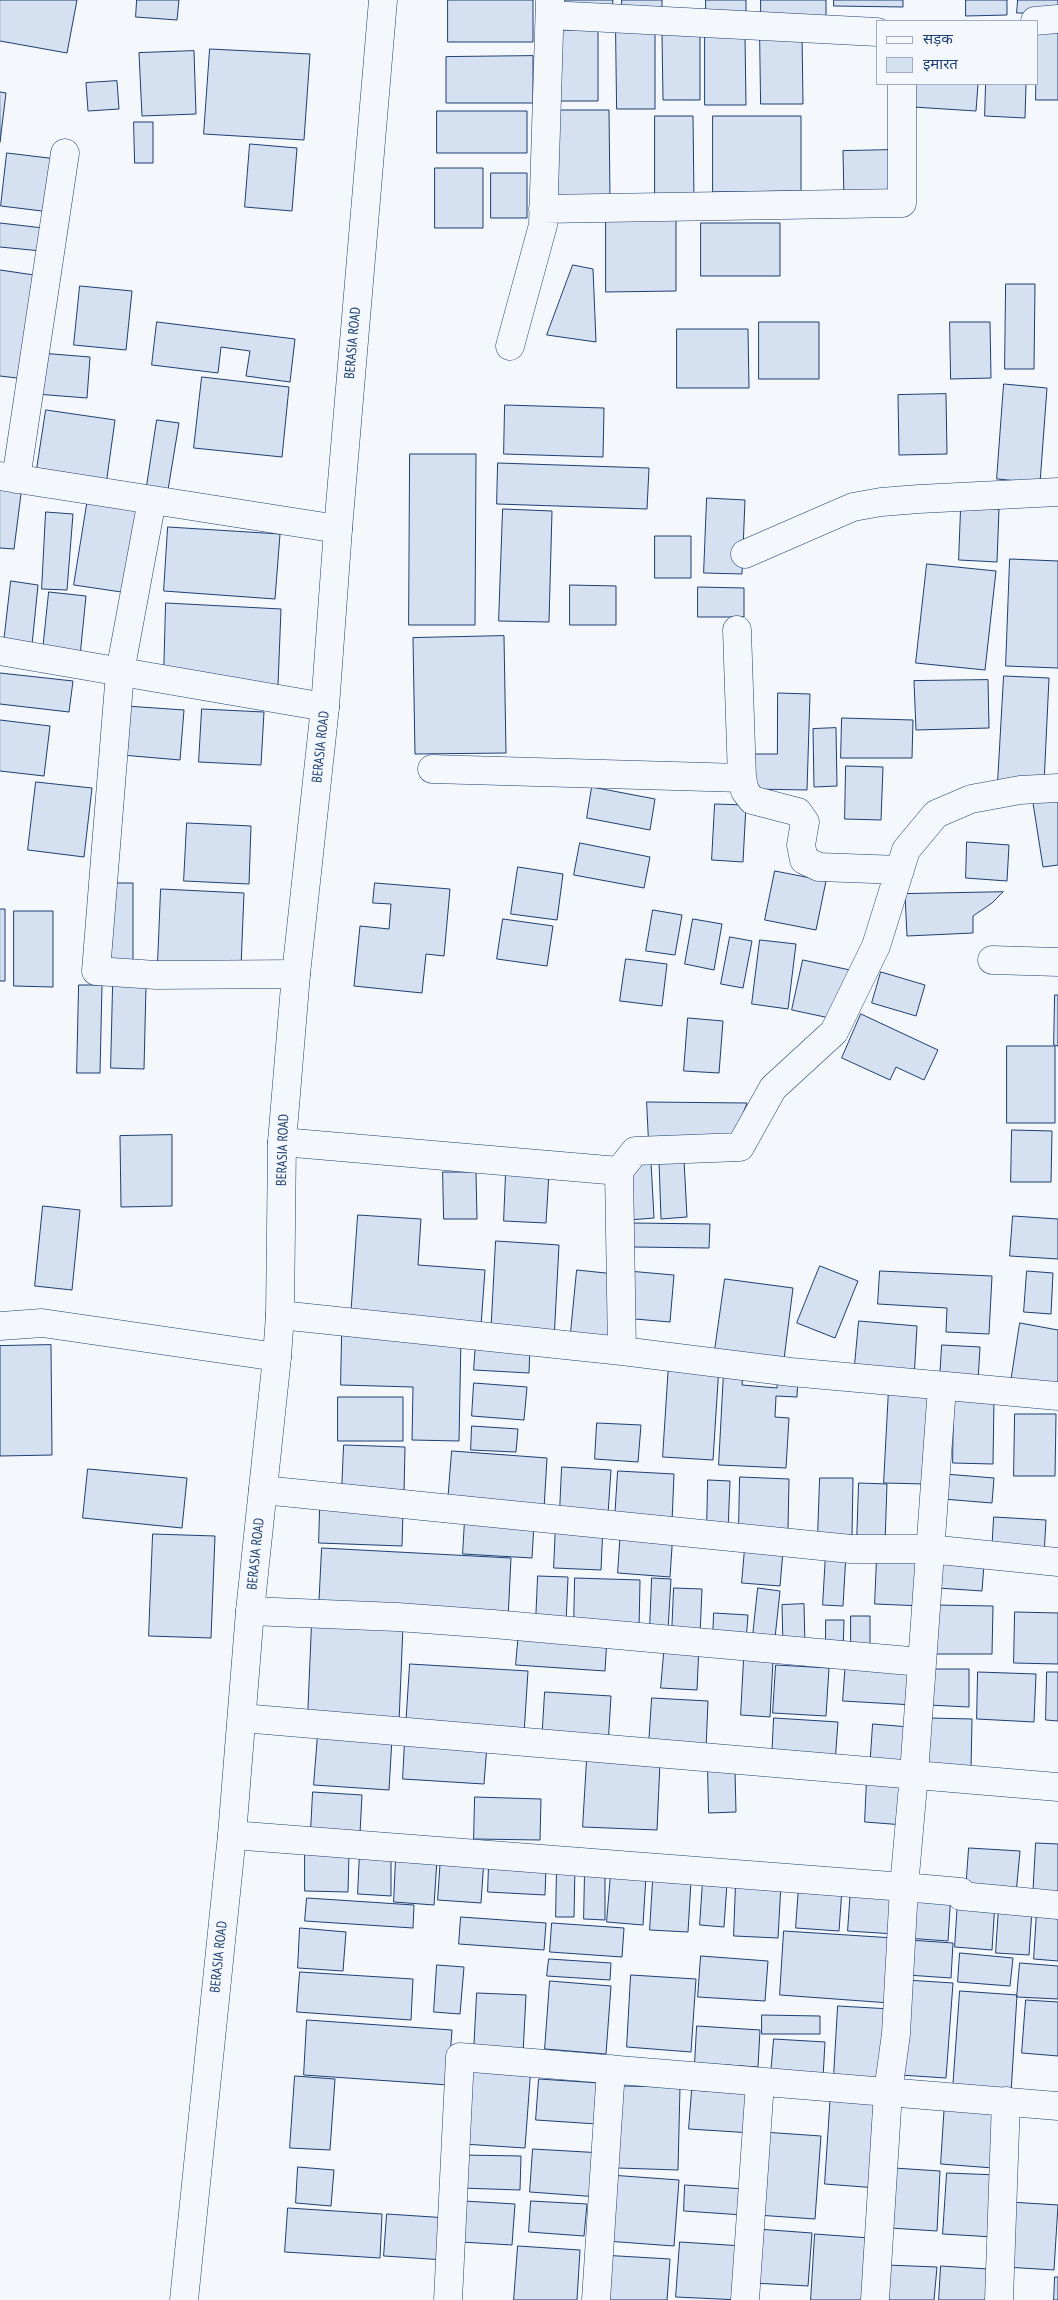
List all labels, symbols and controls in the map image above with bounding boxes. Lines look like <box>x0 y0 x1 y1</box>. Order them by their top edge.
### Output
legend <box>876 20 1038 85</box>
text: सड़क <box>923 29 953 48</box>
text: इमारत <box>923 54 958 73</box>
street label: BERASIA ROAD <box>341 306 365 380</box>
street label: BERASIA ROAD <box>309 710 333 784</box>
street label: BERASIA ROAD <box>273 1114 293 1186</box>
street label: BERASIA ROAD <box>244 1517 268 1591</box>
street label: BERASIA ROAD <box>207 1920 231 1994</box>

